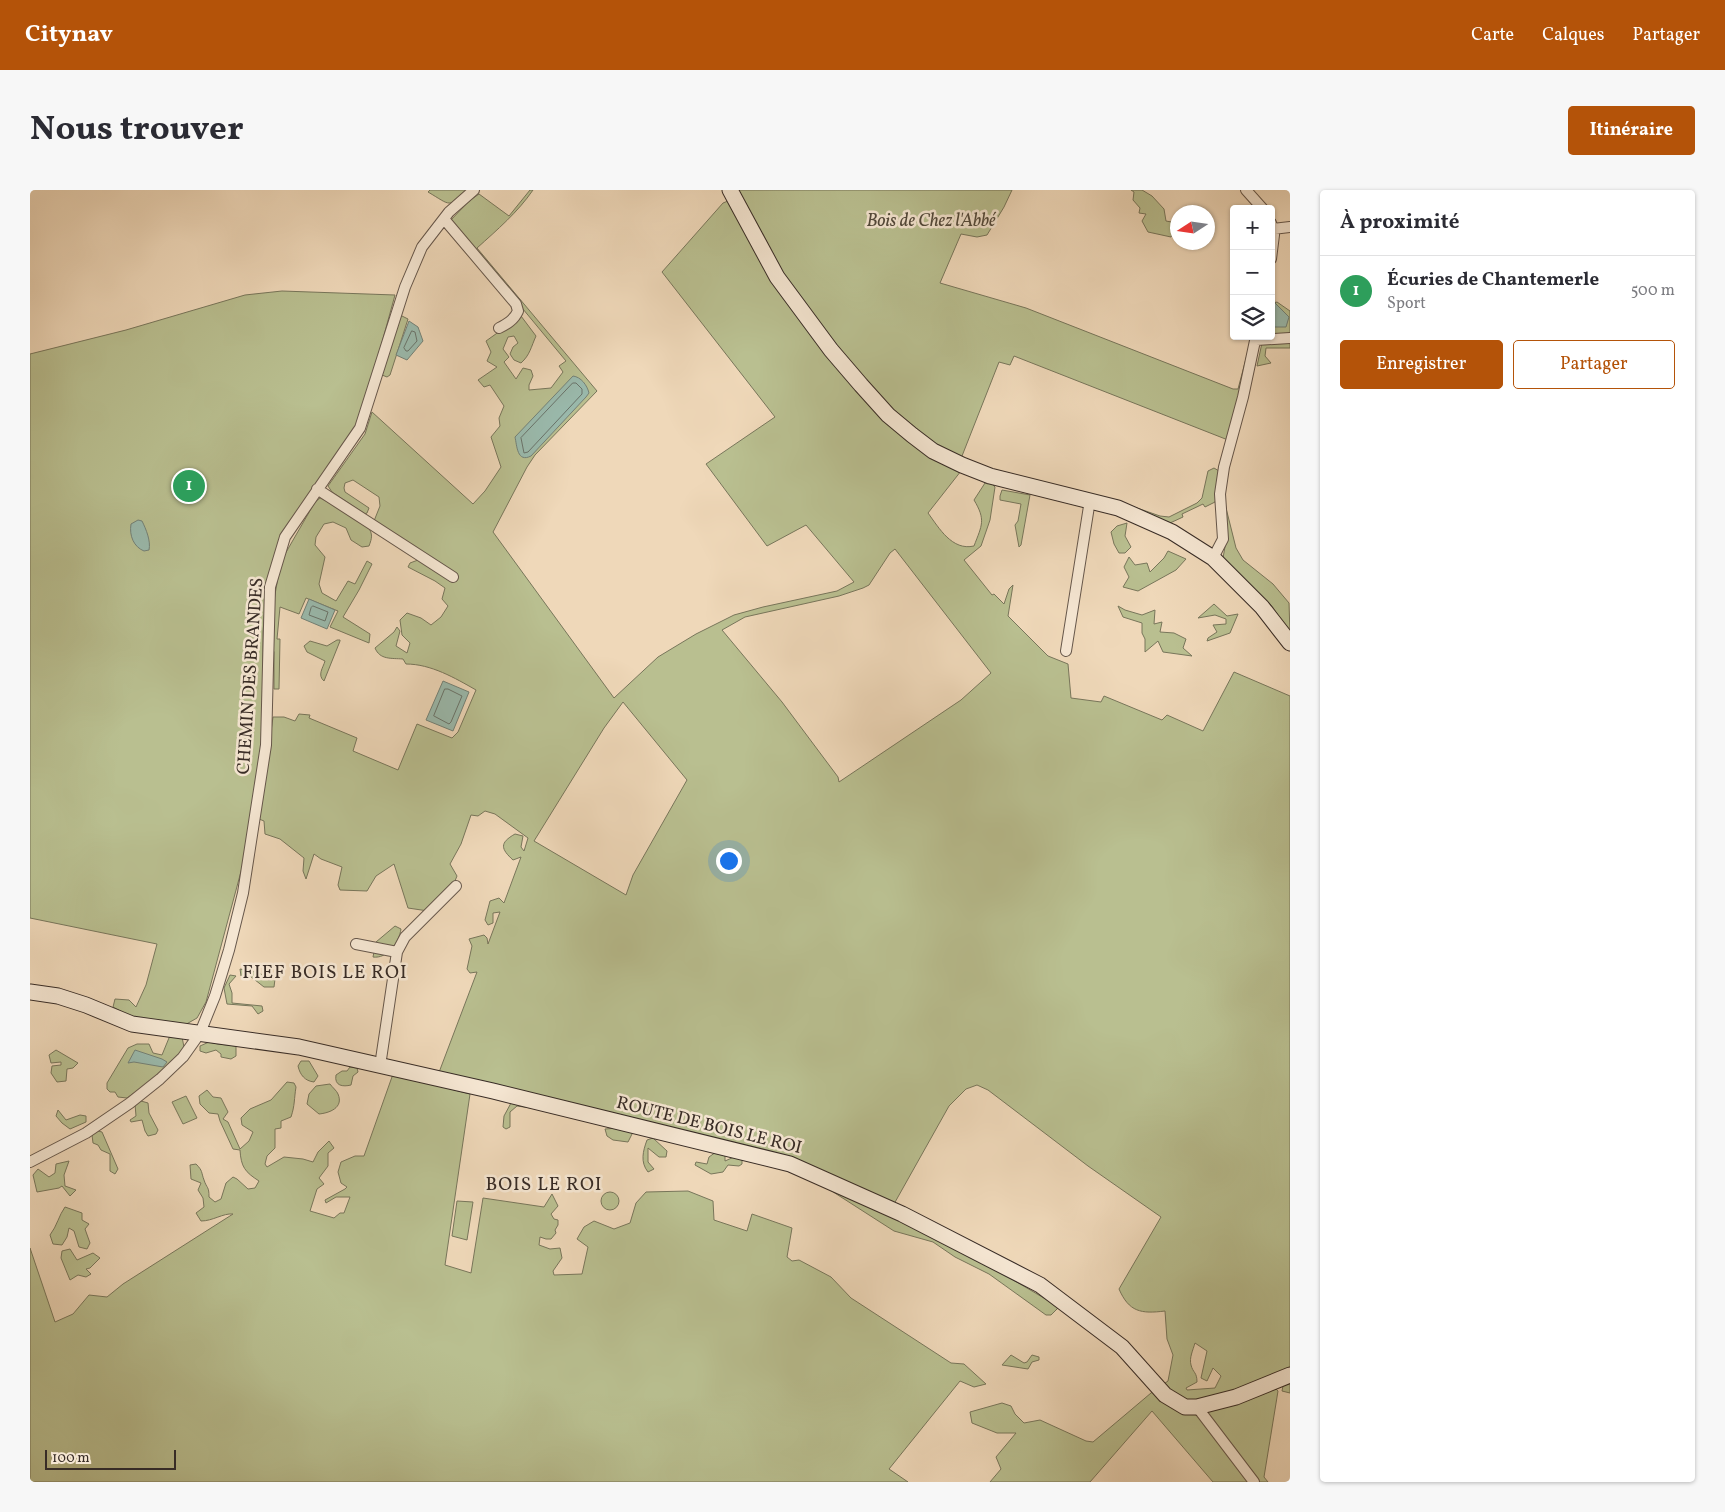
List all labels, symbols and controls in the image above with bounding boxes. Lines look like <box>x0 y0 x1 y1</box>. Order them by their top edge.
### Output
text: Citynav <box>25 18 113 52</box>
text: Carte <box>1471 23 1514 48</box>
text: Calques <box>1542 23 1604 48</box>
text: Partager <box>1632 23 1700 48</box>
text: Nous trouver <box>30 106 244 154</box>
button: Itinéraire <box>1568 106 1695 155</box>
north arrow <box>1170 205 1215 250</box>
map controls <box>1230 205 1275 340</box>
button: + <box>1230 205 1275 250</box>
text: À proximité <box>1340 208 1459 237</box>
park label: Bois de Chez l'Abbé <box>866 209 997 234</box>
button: − <box>1230 250 1275 295</box>
text: Écuries de Chantemerle <box>1387 267 1599 293</box>
text: 1 <box>1353 280 1359 302</box>
text: 500 m <box>1631 280 1675 302</box>
text: Sport <box>1387 293 1426 315</box>
button: layers <box>1230 295 1275 340</box>
button: Enregistrer <box>1340 340 1503 389</box>
button: Partager <box>1513 340 1675 389</box>
pin: 1 <box>173 467 205 505</box>
street label: CHEMIN DES BRANDES <box>232 577 270 775</box>
your location <box>716 848 742 874</box>
district label: FIEF BOIS LE ROI <box>242 960 408 986</box>
street label: ROUTE DE BOIS LE ROI <box>614 1091 804 1161</box>
district label: BOIS LE ROI <box>485 1172 603 1198</box>
scale bar <box>45 1447 176 1470</box>
text: 100 m <box>52 1449 90 1468</box>

